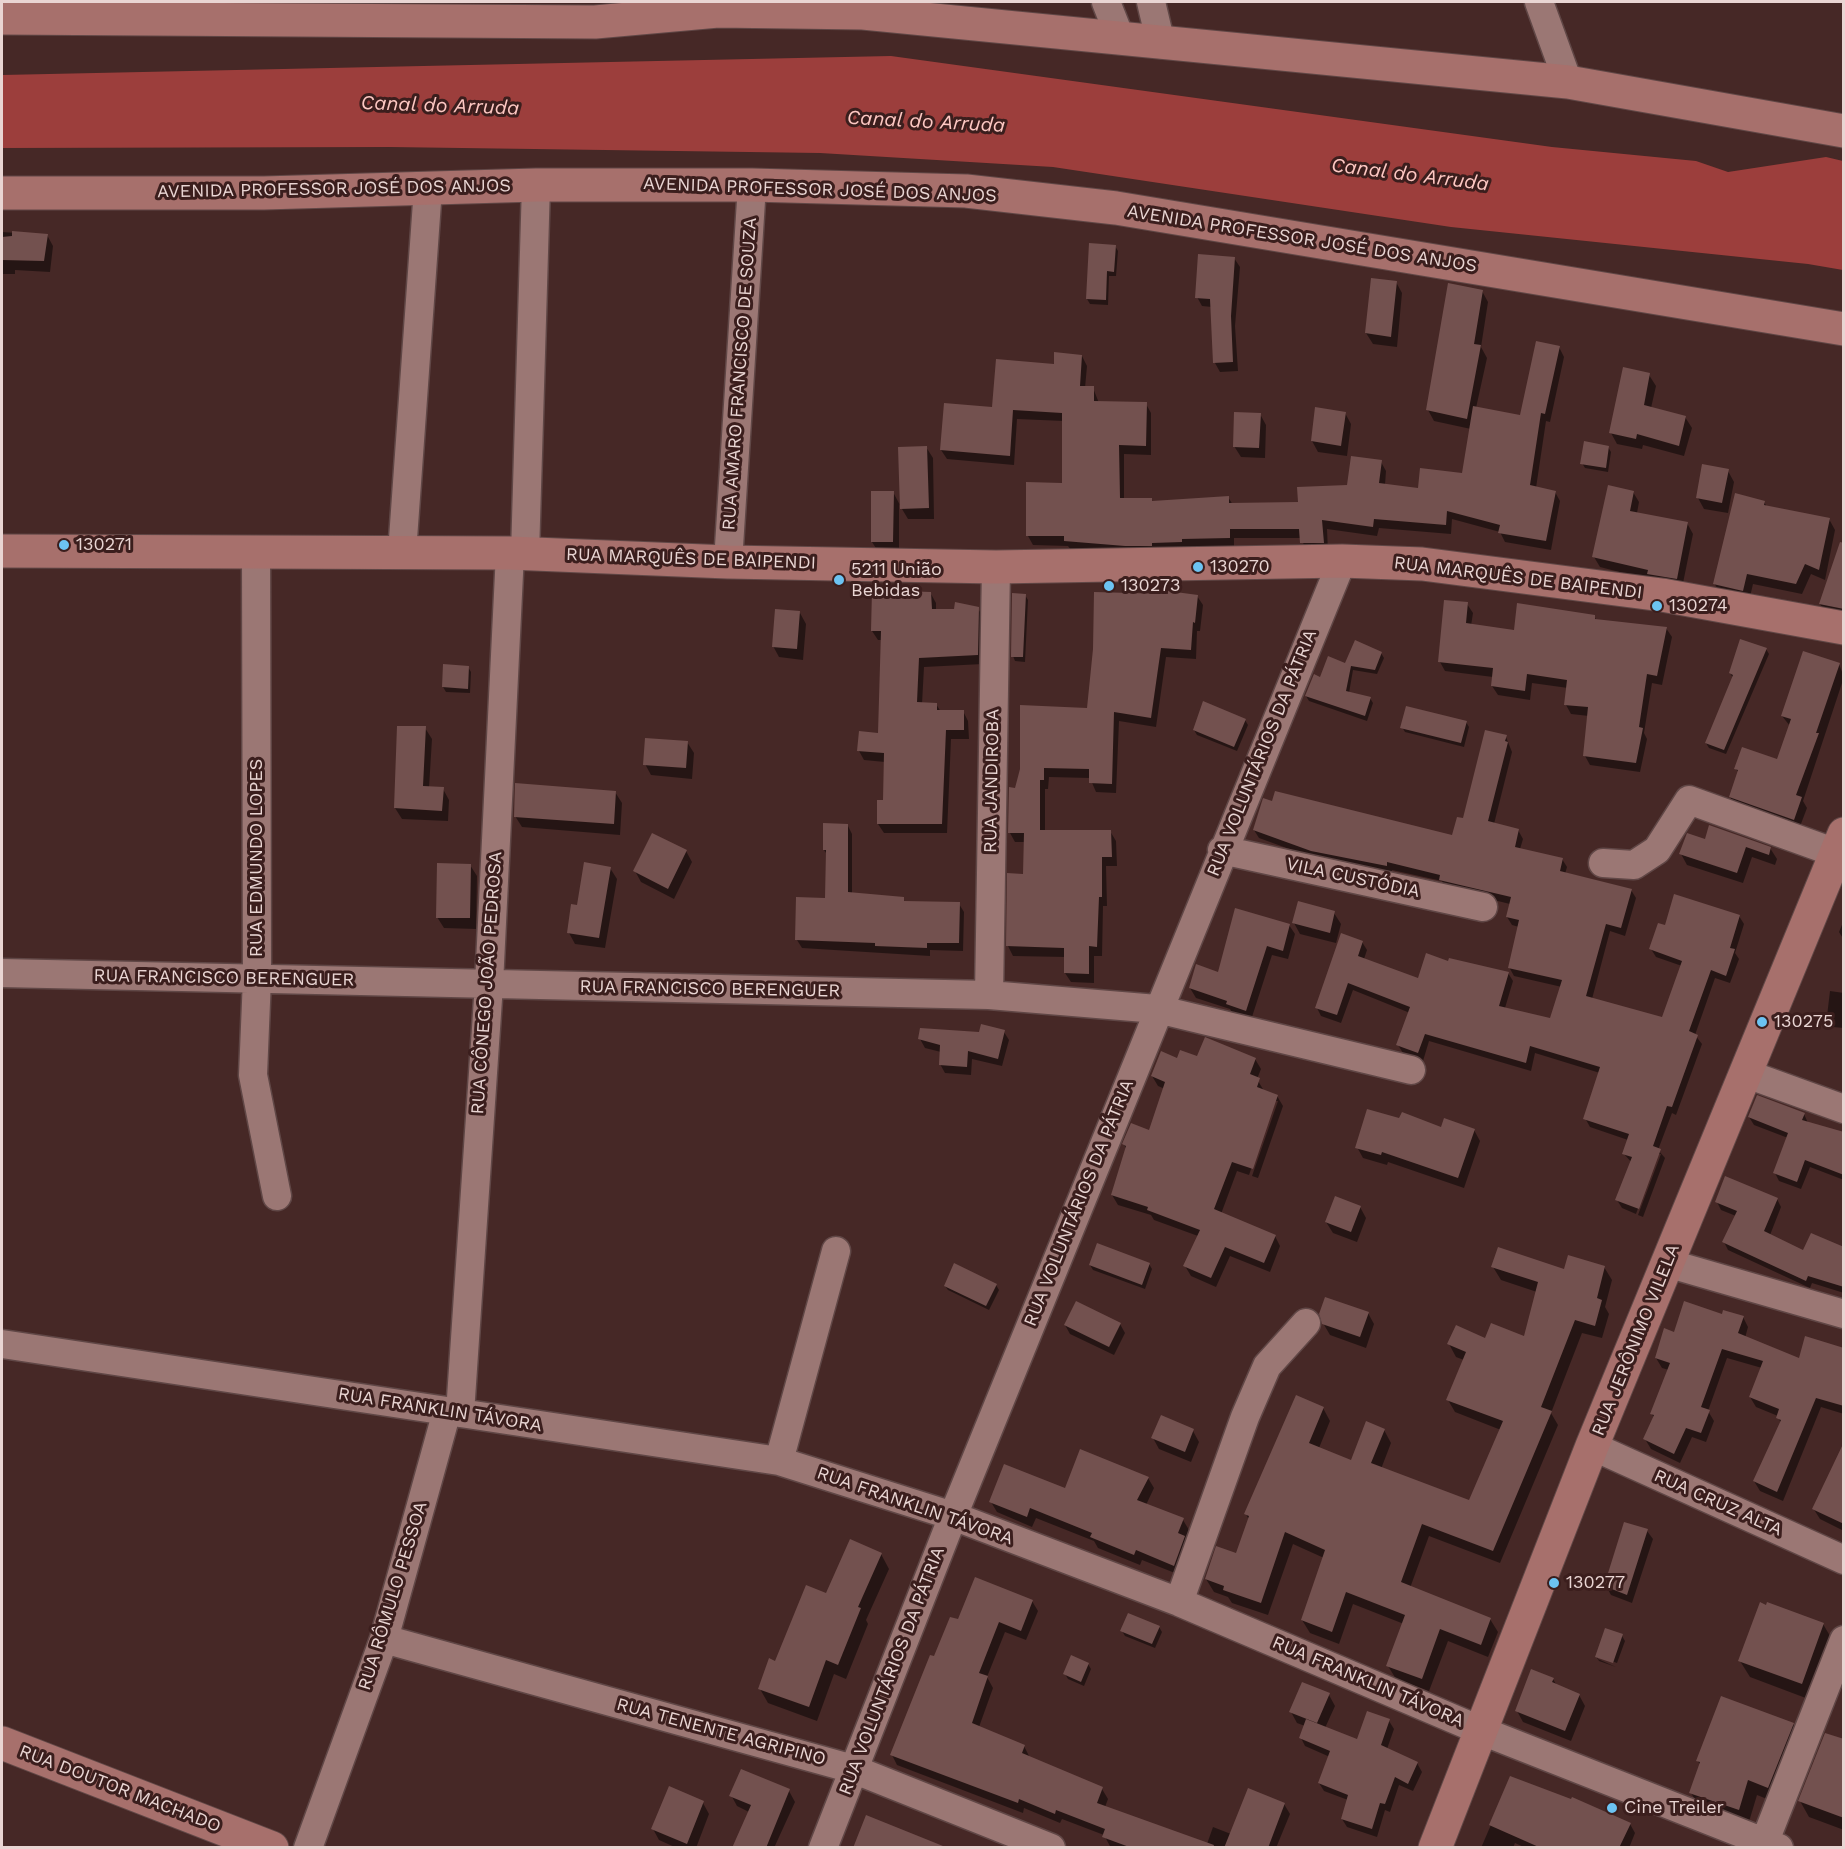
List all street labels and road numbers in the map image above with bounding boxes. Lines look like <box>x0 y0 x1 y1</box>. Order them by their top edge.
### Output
street label: AVENIDA PROFESSOR JOSÉ DOS ANJOS <box>643 173 997 207</box>
street label: AVENIDA PROFESSOR JOSÉ DOS ANJOS <box>157 175 511 203</box>
street label: AVENIDA PROFESSOR JOSÉ DOS ANJOS <box>1126 201 1478 277</box>
street label: RUA AMARO FRANCISCO DE SOUZA <box>718 217 762 531</box>
street label: RUA MARQUÊS DE BAIPENDI <box>566 544 816 574</box>
street label: RUA MARQUÊS DE BAIPENDI <box>1393 552 1643 604</box>
street label: RUA VOLUNTÁRIOS DA PÁTRIA <box>1203 626 1321 880</box>
street label: RUA JANDIROBA <box>980 709 1004 853</box>
street label: RUA EDMUNDO LOPES <box>246 759 268 957</box>
street label: RUA CÔNEGO JOÃO PEDROSA <box>467 851 507 1115</box>
street label: VILA CUSTÓDIA <box>1284 853 1422 903</box>
street label: RUA FRANCISCO BERENGUER <box>94 965 354 991</box>
street label: RUA FRANCISCO BERENGUER <box>580 976 840 1002</box>
street label: RUA VOLUNTÁRIOS DA PÁTRIA <box>1020 1076 1138 1330</box>
street label: RUA JERÔNIMO VILELA <box>1588 1241 1684 1439</box>
street label: RUA FRANKLIN TÁVORA <box>336 1383 544 1437</box>
street label: RUA FRANKLIN TÁVORA <box>814 1462 1016 1550</box>
street label: RUA CRUZ ALTA <box>1650 1465 1786 1541</box>
street label: RUA RÔMULO PESSOA <box>354 1499 432 1693</box>
street label: RUA VOLUNTÁRIOS DA PÁTRIA <box>835 1544 949 1798</box>
street label: RUA FRANKLIN TÁVORA <box>1269 1632 1467 1732</box>
street label: RUA TENENTE AGRIPINO <box>614 1694 828 1770</box>
street label: RUA DOUTOR MACHADO <box>16 1741 224 1837</box>

